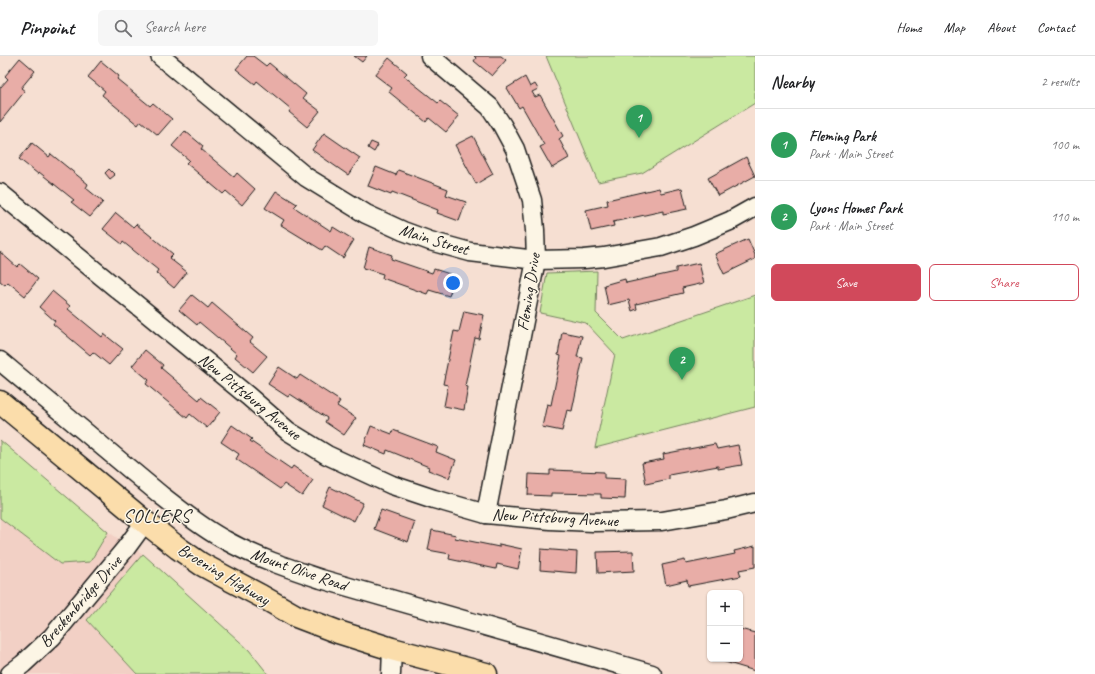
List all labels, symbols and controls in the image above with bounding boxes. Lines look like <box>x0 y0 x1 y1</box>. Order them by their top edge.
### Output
search box <box>98 10 378 46</box>
text: Pinpoint <box>20 16 74 40</box>
icon: search <box>112 17 134 39</box>
text: Search here <box>144 18 205 37</box>
text: Home <box>896 19 922 36</box>
text: Map <box>944 19 965 36</box>
text: About <box>987 19 1015 36</box>
text: Contact <box>1037 19 1075 36</box>
text: Nearby <box>771 72 814 93</box>
text: 2 results <box>1041 74 1079 90</box>
pin: 1 <box>626 105 652 138</box>
text: Fleming Park <box>809 127 876 146</box>
text: 1 <box>781 137 787 153</box>
text: 100 m <box>1051 137 1079 153</box>
text: Park · Main Street <box>809 146 893 162</box>
text: Lyons Homes Park <box>809 199 902 218</box>
text: 2 <box>781 209 787 225</box>
text: 110 m <box>1051 209 1079 225</box>
text: Park · Main Street <box>809 218 893 234</box>
street label: Main Street <box>397 219 473 261</box>
street label: Fleming Drive <box>512 250 545 332</box>
button: Save <box>771 264 921 301</box>
button: Share <box>929 264 1079 301</box>
your location <box>443 273 463 293</box>
pin: 2 <box>669 347 695 380</box>
street label: New Pittsburg Avenue <box>194 349 306 445</box>
street label: New Pittsburg Avenue <box>491 504 620 531</box>
district label: SOLLERS <box>123 505 193 527</box>
street label: Broening Highway <box>174 539 274 611</box>
street label: Mount Olive Road <box>248 543 353 597</box>
street label: Breckenbridge Drive <box>35 550 127 652</box>
map controls <box>707 590 743 662</box>
button: + <box>707 590 743 626</box>
button: − <box>707 626 743 662</box>

